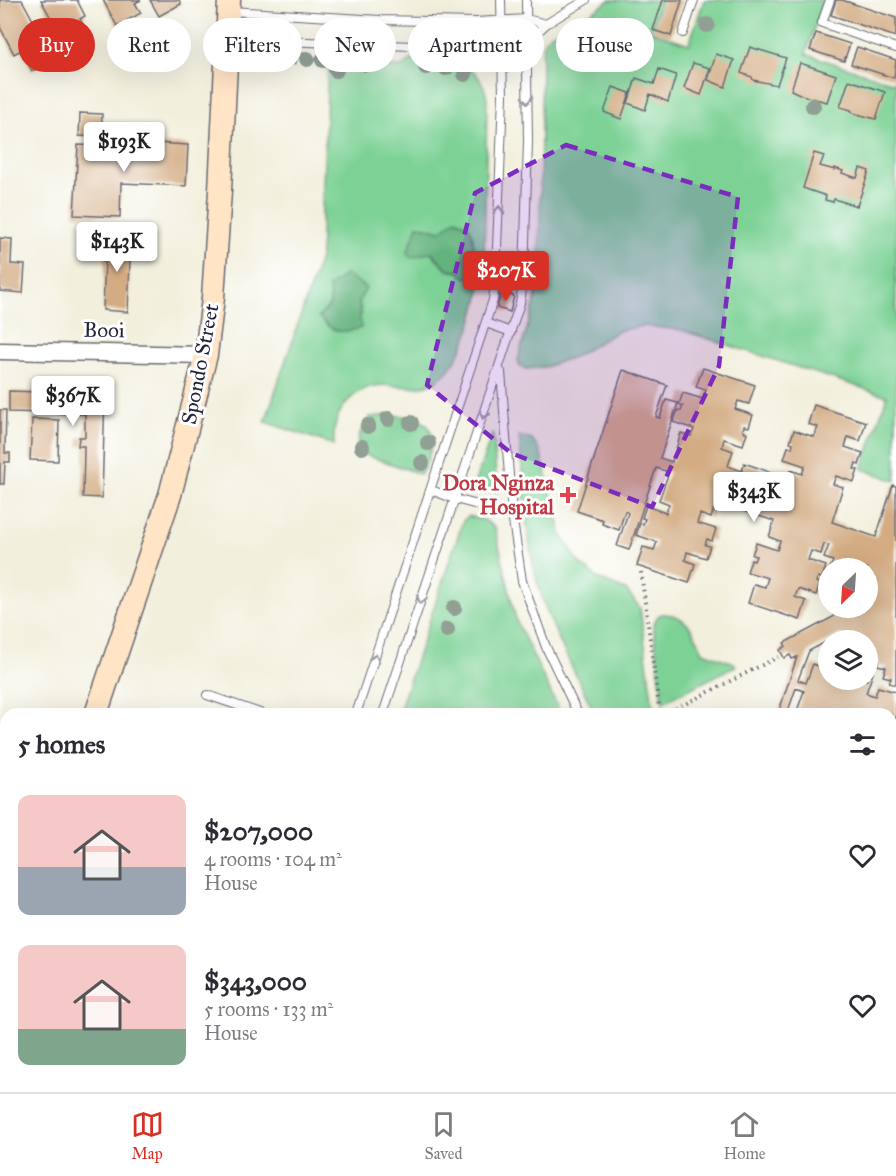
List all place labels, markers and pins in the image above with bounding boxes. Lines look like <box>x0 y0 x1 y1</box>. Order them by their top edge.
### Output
pin: $193K <box>82 122 166 173</box>
pin: $143K <box>75 222 159 273</box>
pin: $207K <box>464 251 548 302</box>
pin: $367K <box>31 376 115 427</box>
place label: Dora Nginza Hospital <box>442 470 555 520</box>
pin: $343K <box>712 472 796 523</box>
marker: Dora Nginza Hospital <box>559 486 577 504</box>

